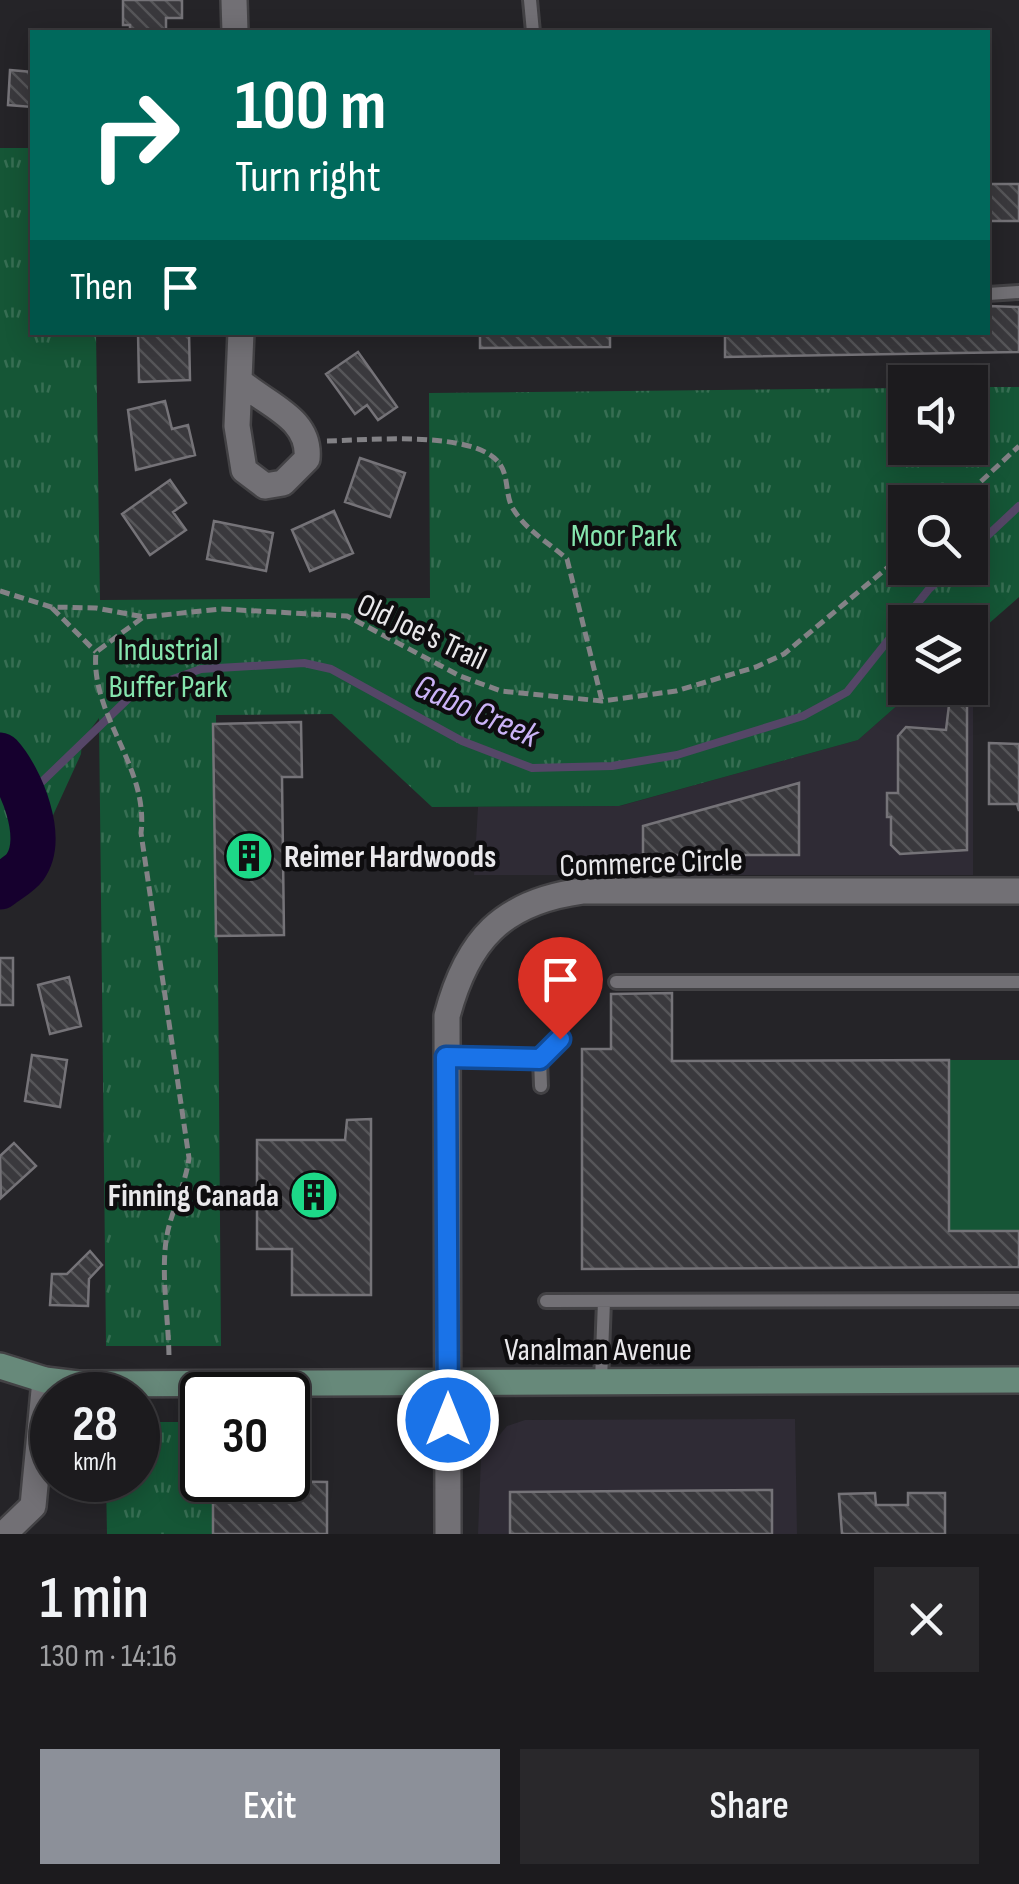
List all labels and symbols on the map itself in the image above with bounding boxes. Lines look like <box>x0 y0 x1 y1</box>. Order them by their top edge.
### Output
park label: Moor Park <box>571 517 677 556</box>
street label: Old Joe's Trail <box>351 586 492 679</box>
park label: Industrial Buffer Park <box>108 631 228 707</box>
water label: Gabo Creek <box>408 665 546 758</box>
building icon: Reimer Hardwoods <box>223 830 275 882</box>
place label: Reimer Hardwoods <box>284 838 496 877</box>
street label: Commerce Circle <box>559 841 743 886</box>
pin <box>518 937 603 1040</box>
building icon: Finning Canada <box>288 1169 340 1221</box>
place label: Finning Canada <box>108 1177 279 1216</box>
street label: Vanalman Avenue <box>504 1331 692 1370</box>
position arrow <box>396 1368 500 1472</box>
speed limit sign: 30 <box>180 1372 310 1502</box>

